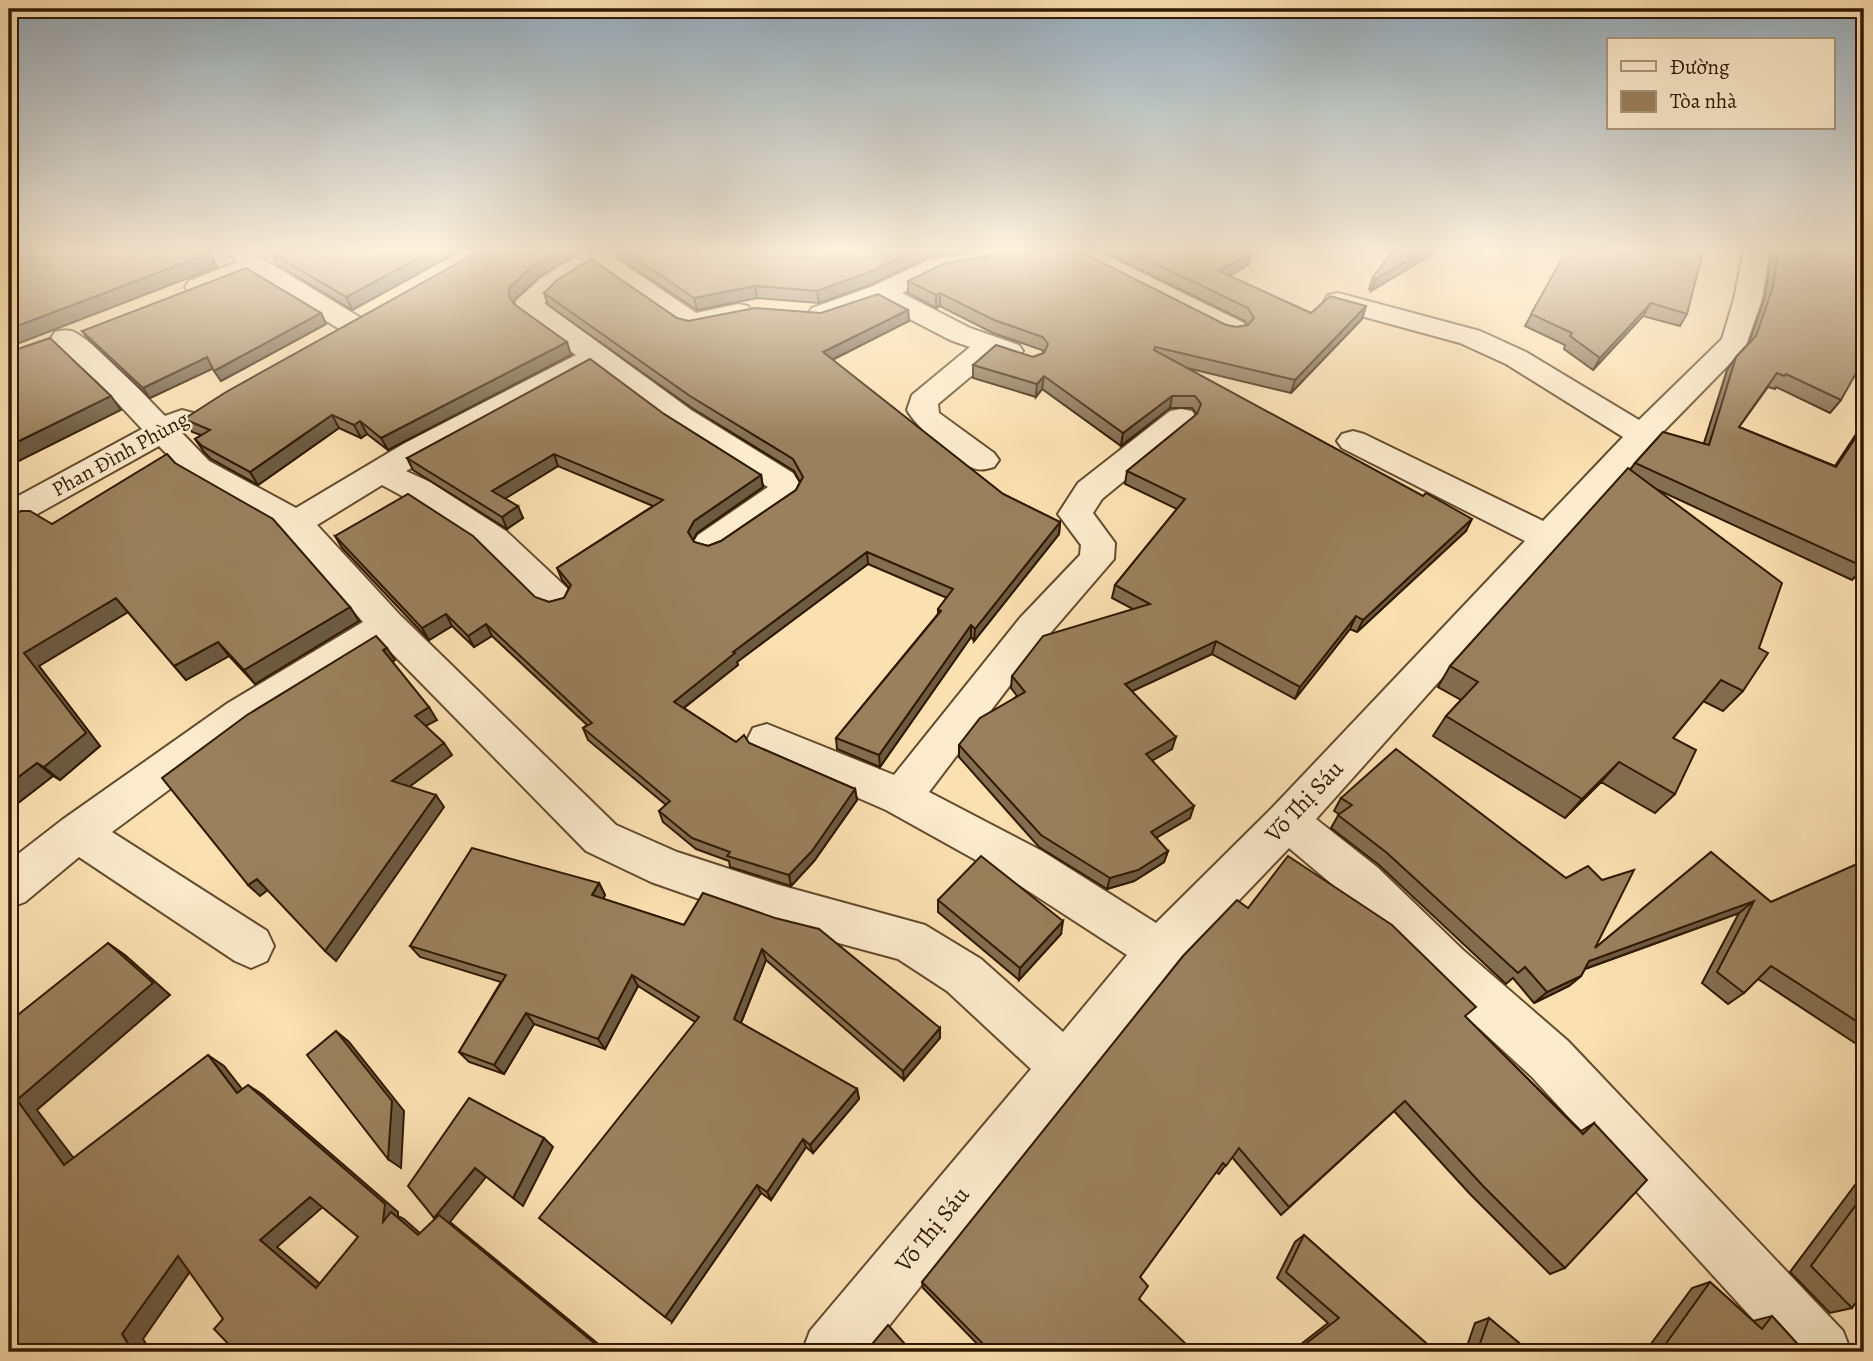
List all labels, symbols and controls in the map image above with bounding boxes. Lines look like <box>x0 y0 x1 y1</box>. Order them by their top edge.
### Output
legend <box>1607 38 1834 130</box>
text: Đường <box>1670 53 1730 81</box>
text: Tòa nhà <box>1670 87 1737 115</box>
street label: Phan Đình Phùng <box>47 405 194 503</box>
street label: Võ Thị Sáu <box>1257 753 1350 850</box>
street label: Võ Thị Sáu <box>887 1180 976 1279</box>

